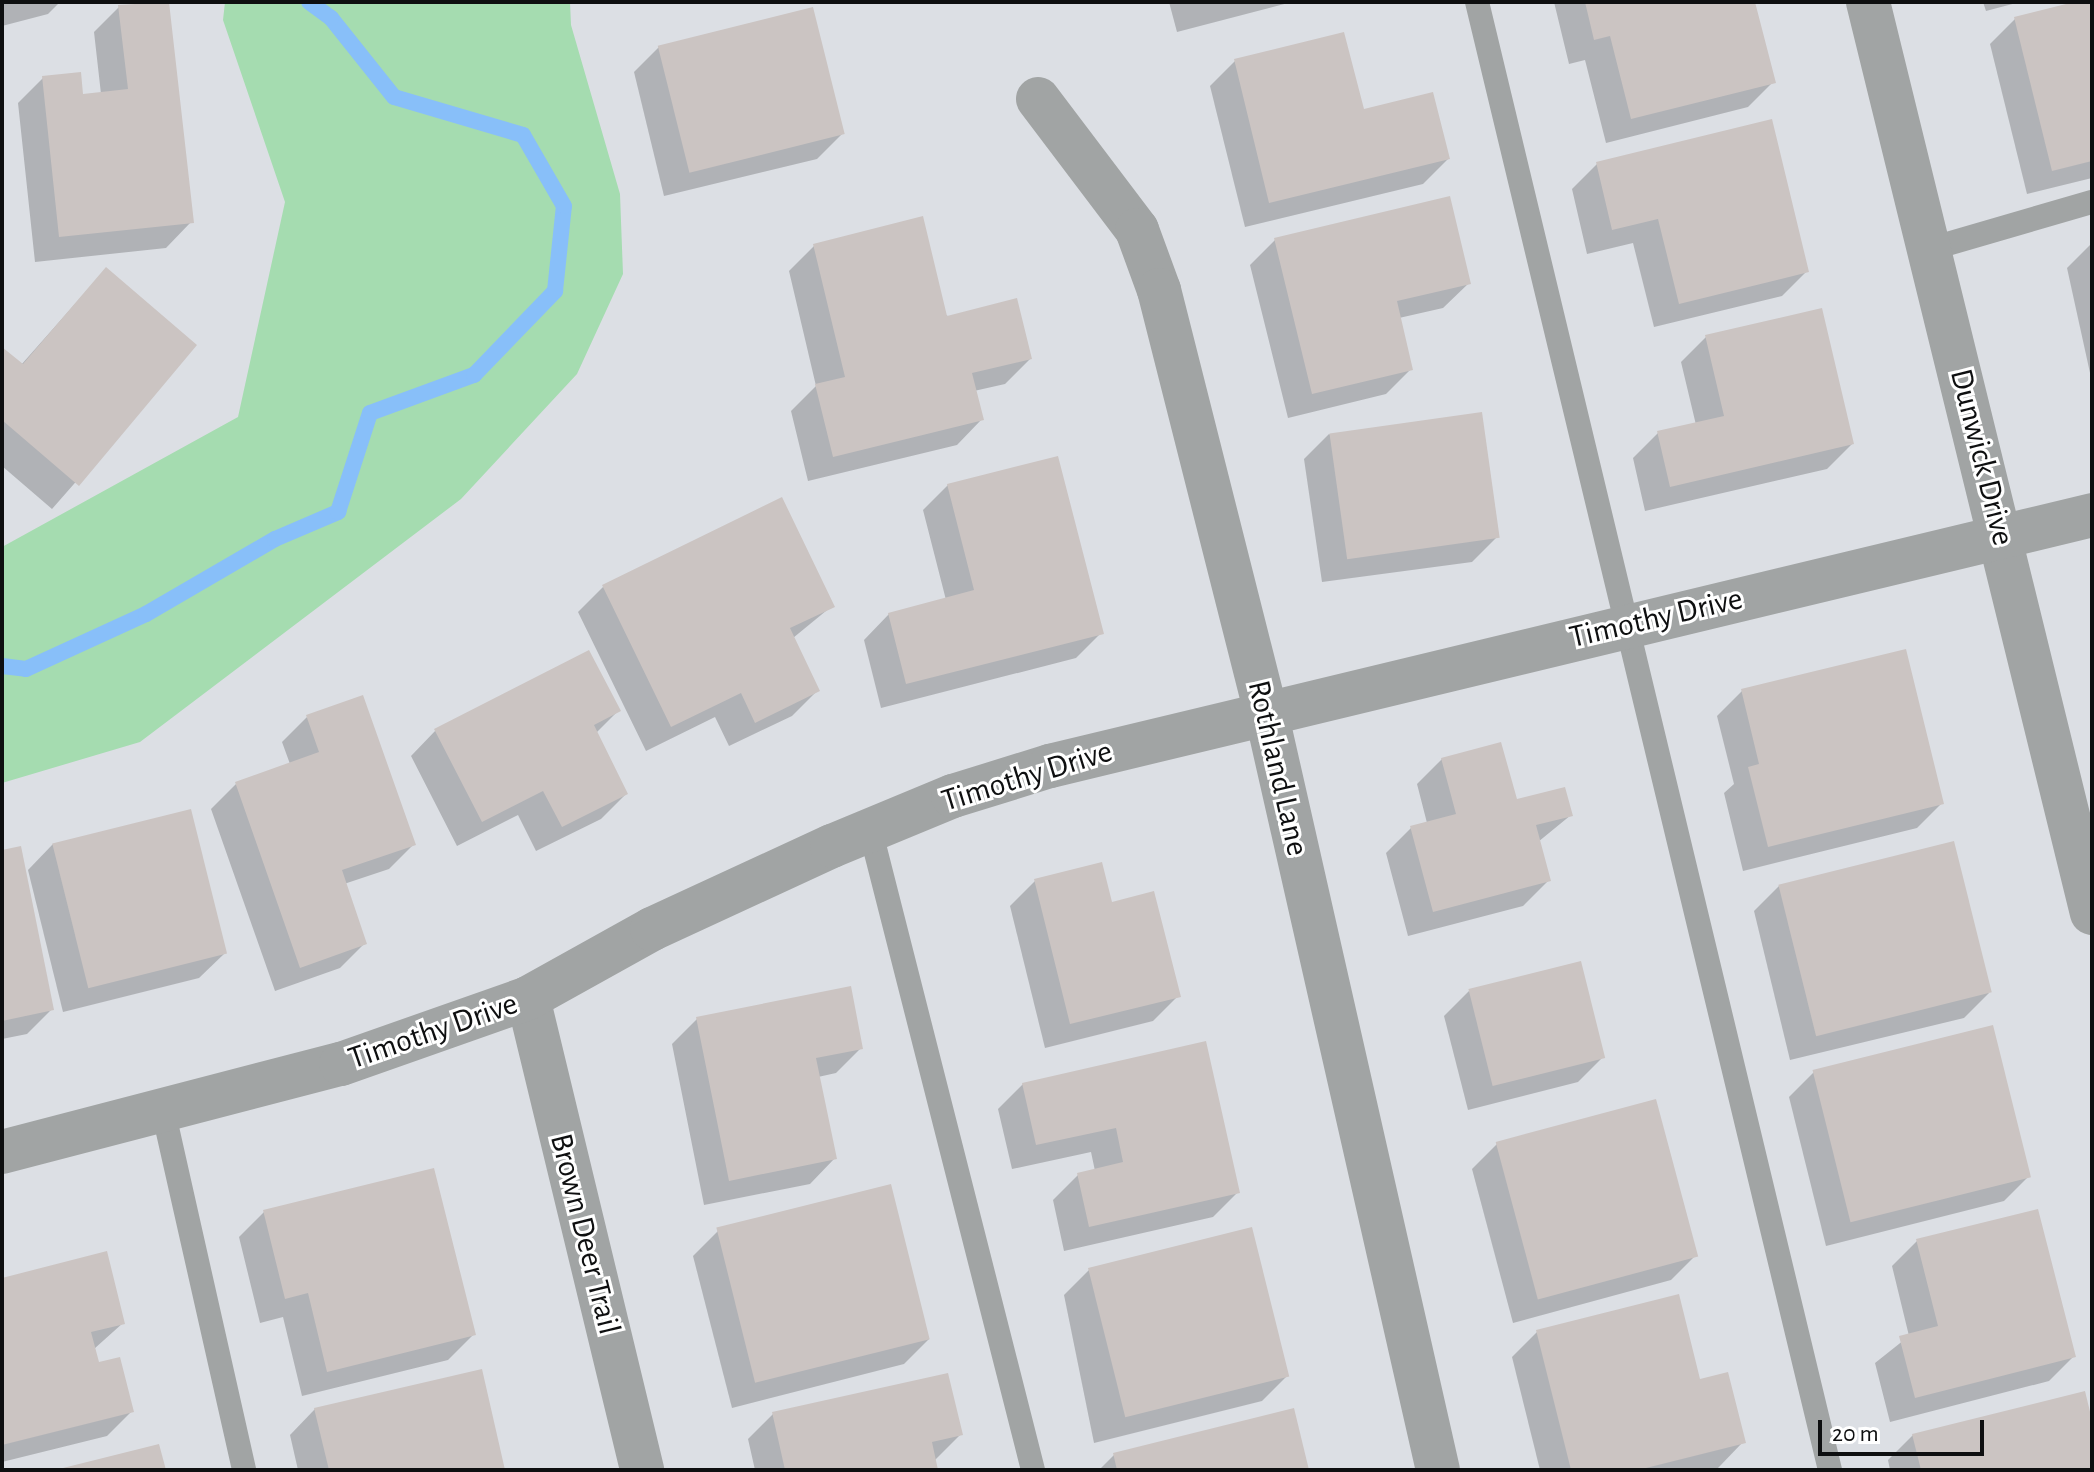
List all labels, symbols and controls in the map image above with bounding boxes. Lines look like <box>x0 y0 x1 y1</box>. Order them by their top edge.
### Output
street label: Dunwick Drive <box>1942 365 2022 549</box>
street label: Timothy Drive <box>1566 579 1746 657</box>
street label: Rothland Lane <box>1239 677 1317 859</box>
street label: Timothy Drive <box>937 732 1117 820</box>
street label: Timothy Drive <box>343 984 523 1078</box>
street label: Brown Deer Trail <box>541 1130 629 1338</box>
scale bar <box>1822 1404 1988 1454</box>
text: 20 m <box>1832 1422 1879 1446</box>

